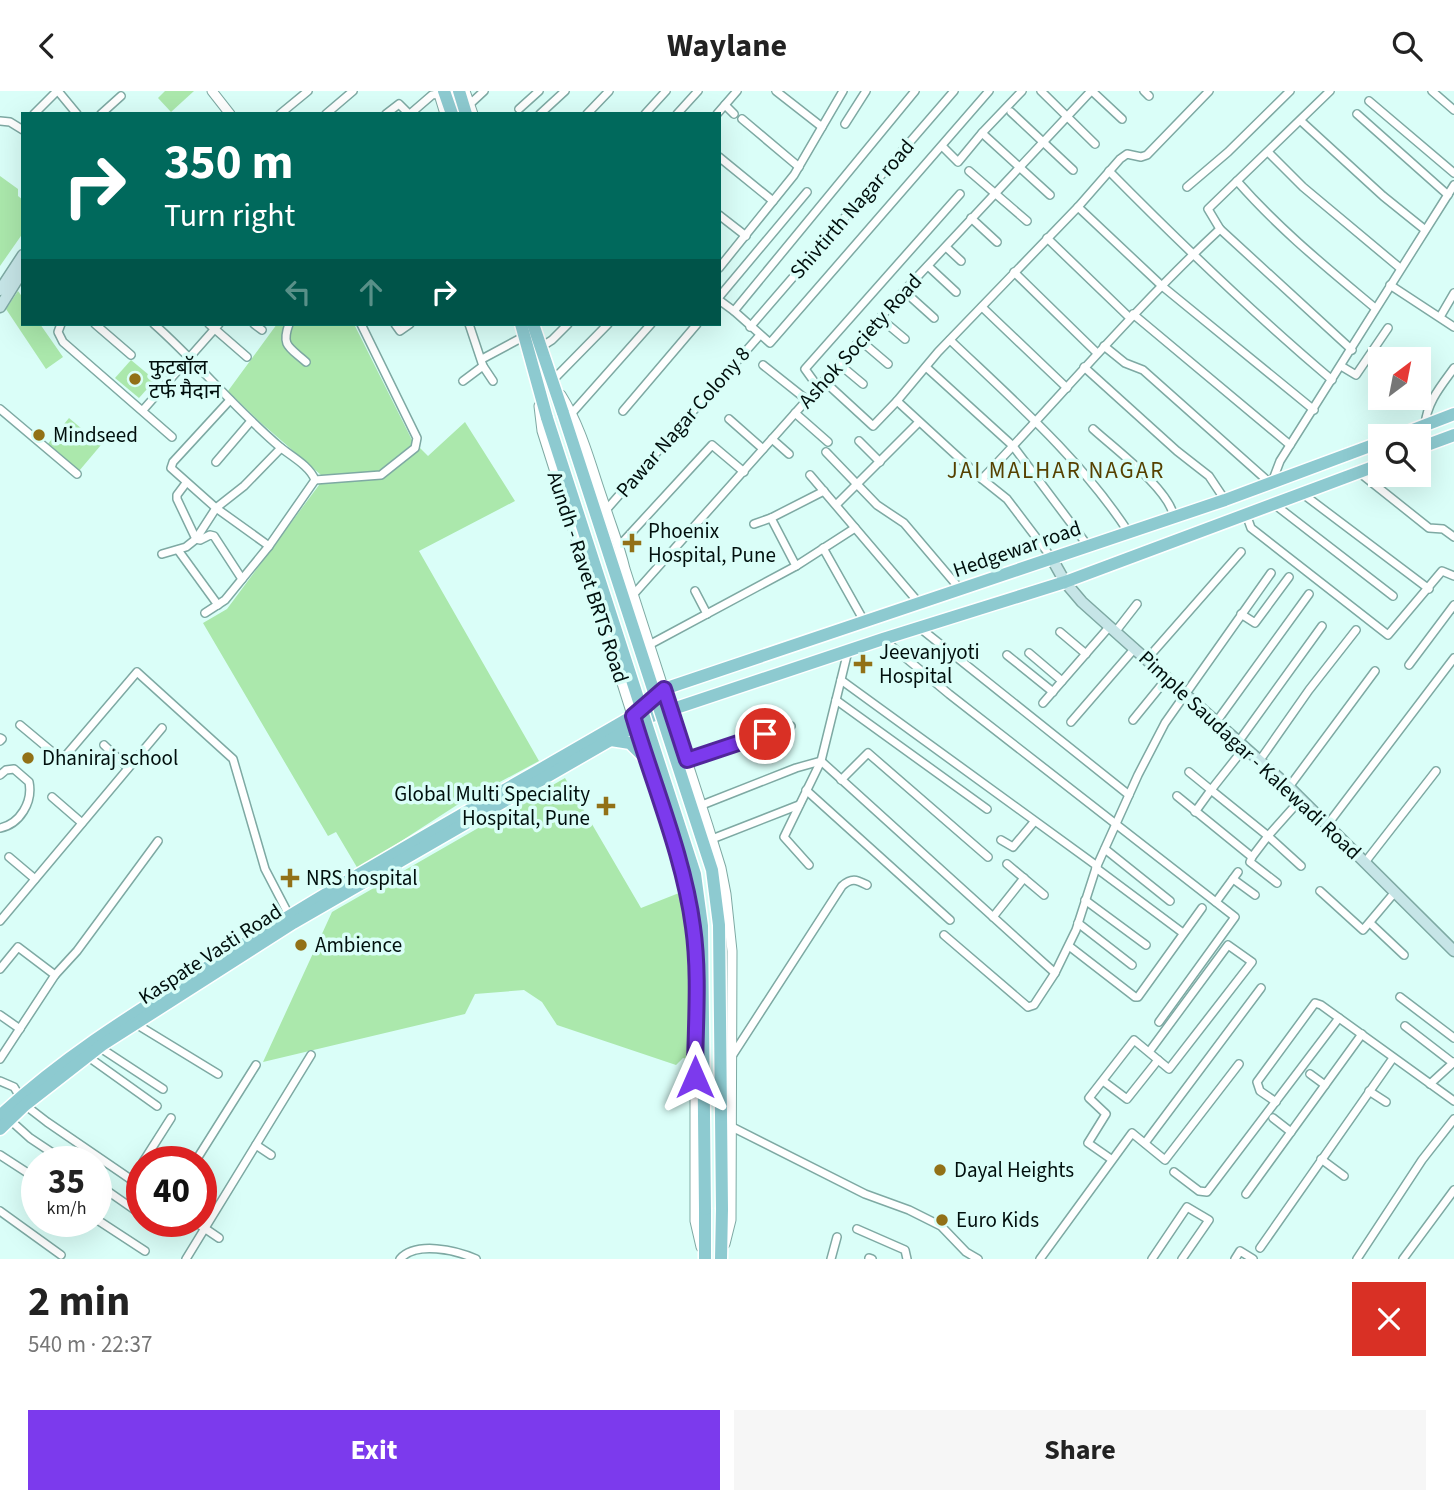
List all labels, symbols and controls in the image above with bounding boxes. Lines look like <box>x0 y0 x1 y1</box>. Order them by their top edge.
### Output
text: Waylane <box>667 23 787 69</box>
icon: back <box>28 27 66 65</box>
icon: search <box>1388 27 1426 65</box>
text: 350 m <box>164 128 293 198</box>
street label: Shivtirth Nagar road <box>783 132 921 286</box>
icon: right <box>49 140 140 231</box>
text: Turn right <box>164 193 295 239</box>
street label: Ashok Society Road <box>791 267 929 415</box>
icon: left <box>279 273 317 311</box>
icon: ahead <box>352 273 390 311</box>
icon: right <box>425 273 463 311</box>
street label: Pawar Nagar Colony 8 <box>609 340 757 504</box>
north arrow <box>1368 347 1432 409</box>
map controls <box>1368 347 1431 487</box>
place label: फुटबॉल टर्फ मैदान <box>149 352 221 406</box>
marker: फुटबॉल टर्फ मैदान <box>127 371 143 387</box>
place label: Mindseed <box>53 420 138 450</box>
button: search <box>1368 424 1431 487</box>
marker: Mindseed <box>31 427 47 443</box>
district label: JAI MALHAR NAGAR <box>947 454 1165 487</box>
street label: Aundh - Ravet BRTS Road <box>540 467 636 687</box>
street label: Hedgewar road <box>949 513 1085 585</box>
place label: Phoenix Hospital, Pune <box>648 516 776 570</box>
marker: Phoenix Hospital, Pune <box>622 533 642 553</box>
place label: Jeevanjyoti Hospital <box>879 637 980 691</box>
street label: Pimple Saudagar - Kalewadi Road <box>1132 644 1368 866</box>
marker: Jeevanjyoti Hospital <box>853 654 873 674</box>
pin <box>735 704 795 764</box>
icon: arrive <box>746 715 784 753</box>
place label: Dhaniraj school <box>42 743 178 773</box>
marker: Dhaniraj school <box>20 750 36 766</box>
place label: Global Multi Speciality Hospital, Pune <box>394 779 590 833</box>
marker: Global Multi Speciality Hospital, Pune <box>596 796 616 816</box>
place label: NRS hospital <box>306 863 418 893</box>
marker: NRS hospital <box>280 868 300 888</box>
street label: Kaspate Vasti Road <box>132 896 288 1012</box>
place label: Ambience <box>315 930 402 960</box>
marker: Ambience <box>293 937 309 953</box>
position arrow <box>658 1040 732 1114</box>
speed limit sign: 40 <box>126 1146 217 1237</box>
place label: Dayal Heights <box>954 1155 1074 1185</box>
text: 35 <box>48 1157 85 1207</box>
marker: Dayal Heights <box>932 1162 948 1178</box>
text: km/h <box>47 1196 86 1221</box>
place label: Euro Kids <box>956 1205 1039 1235</box>
marker: Euro Kids <box>934 1212 950 1228</box>
text: 2 min <box>28 1272 130 1332</box>
button: close <box>1352 1282 1426 1356</box>
text: 540 m · 22:37 <box>28 1328 152 1361</box>
button: Exit <box>28 1410 720 1490</box>
button: Share <box>734 1410 1426 1490</box>

